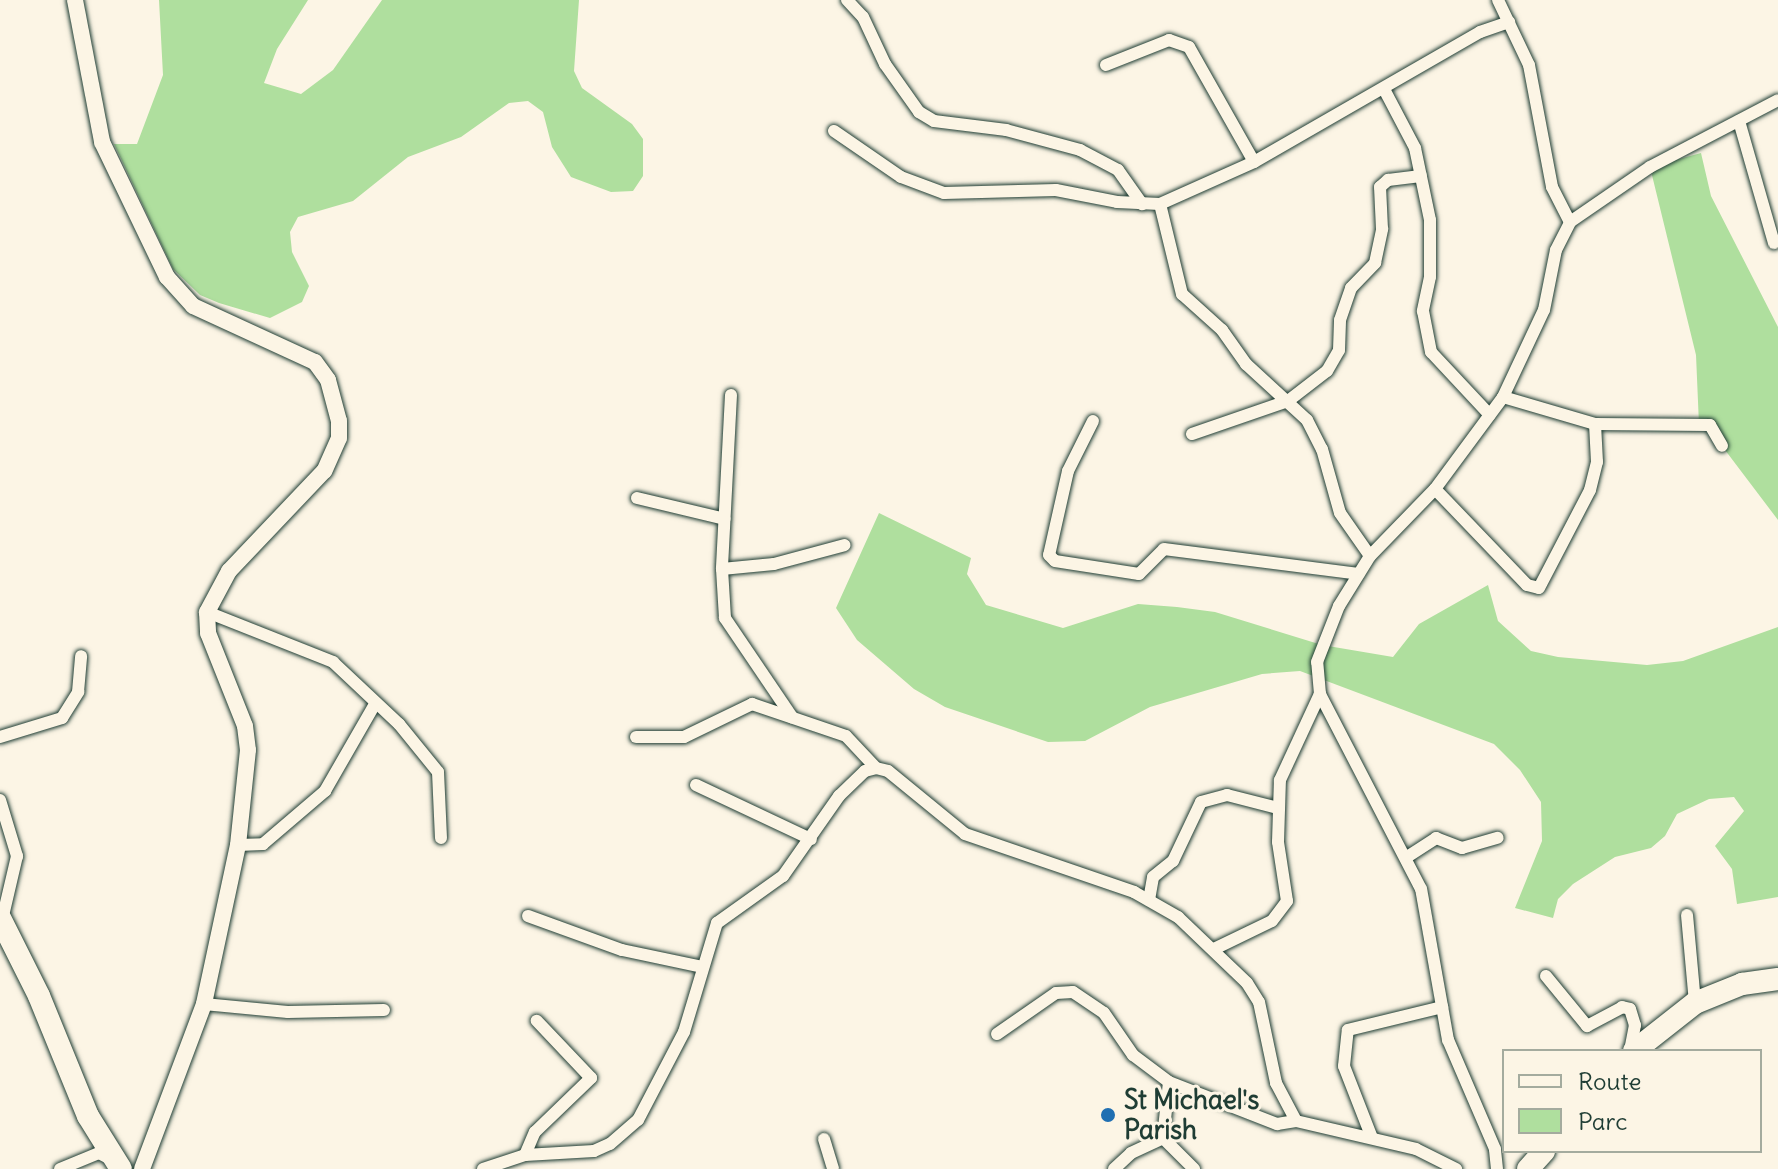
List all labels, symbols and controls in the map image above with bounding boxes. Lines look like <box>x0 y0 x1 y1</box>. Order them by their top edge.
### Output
legend <box>1502 1049 1762 1153</box>
text: Route <box>1578 1066 1641 1096</box>
place label: St Michael's Parish <box>1124 1084 1259 1146</box>
marker: St Michael's Parish <box>1099 1106 1117 1124</box>
text: Parc <box>1578 1106 1627 1136</box>

